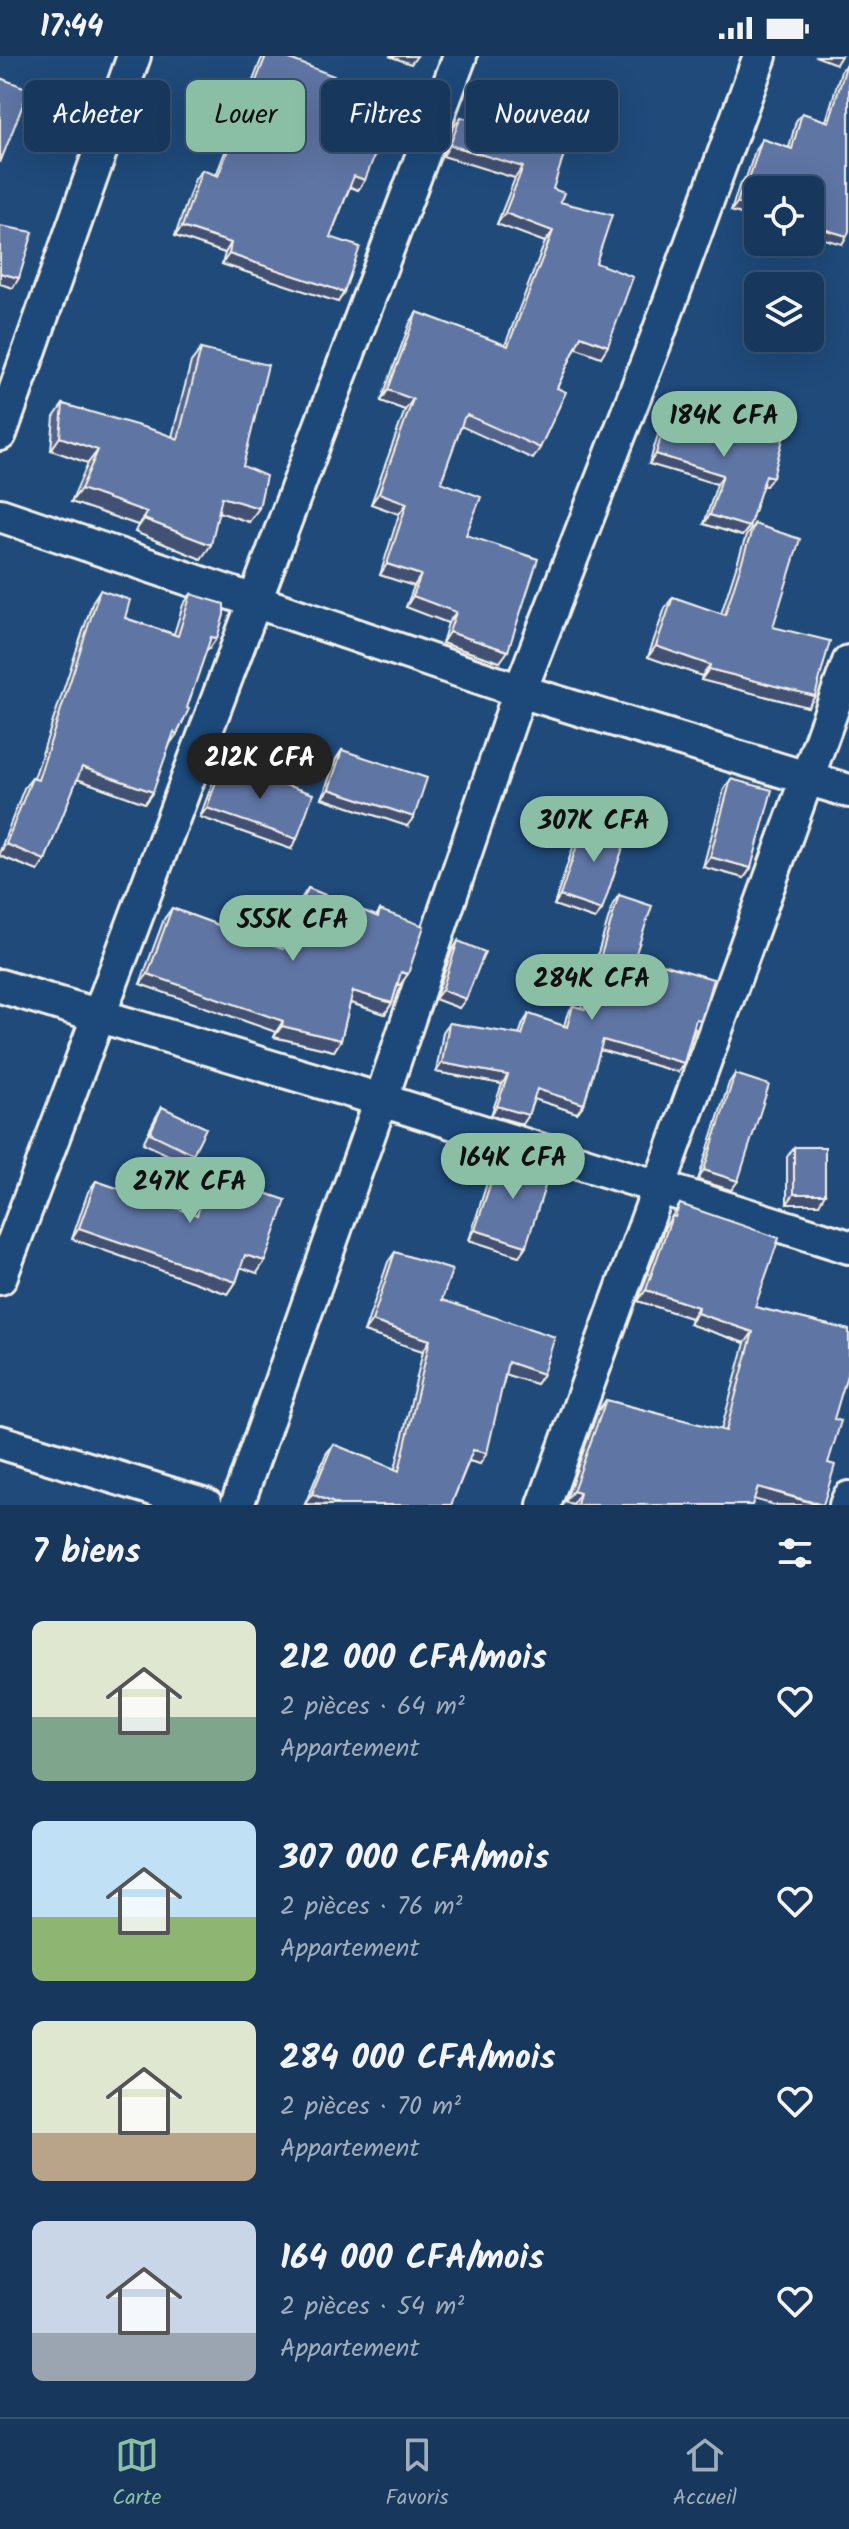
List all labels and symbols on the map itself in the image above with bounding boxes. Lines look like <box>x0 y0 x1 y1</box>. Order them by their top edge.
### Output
pin: 184K CFA <box>641 391 807 459</box>
pin: 212K CFA <box>177 733 343 801</box>
pin: 307K CFA <box>511 796 677 864</box>
pin: 555K CFA <box>210 895 376 963</box>
pin: 284K CFA <box>509 954 675 1022</box>
pin: 164K CFA <box>430 1133 596 1201</box>
pin: 247K CFA <box>107 1157 273 1225</box>

